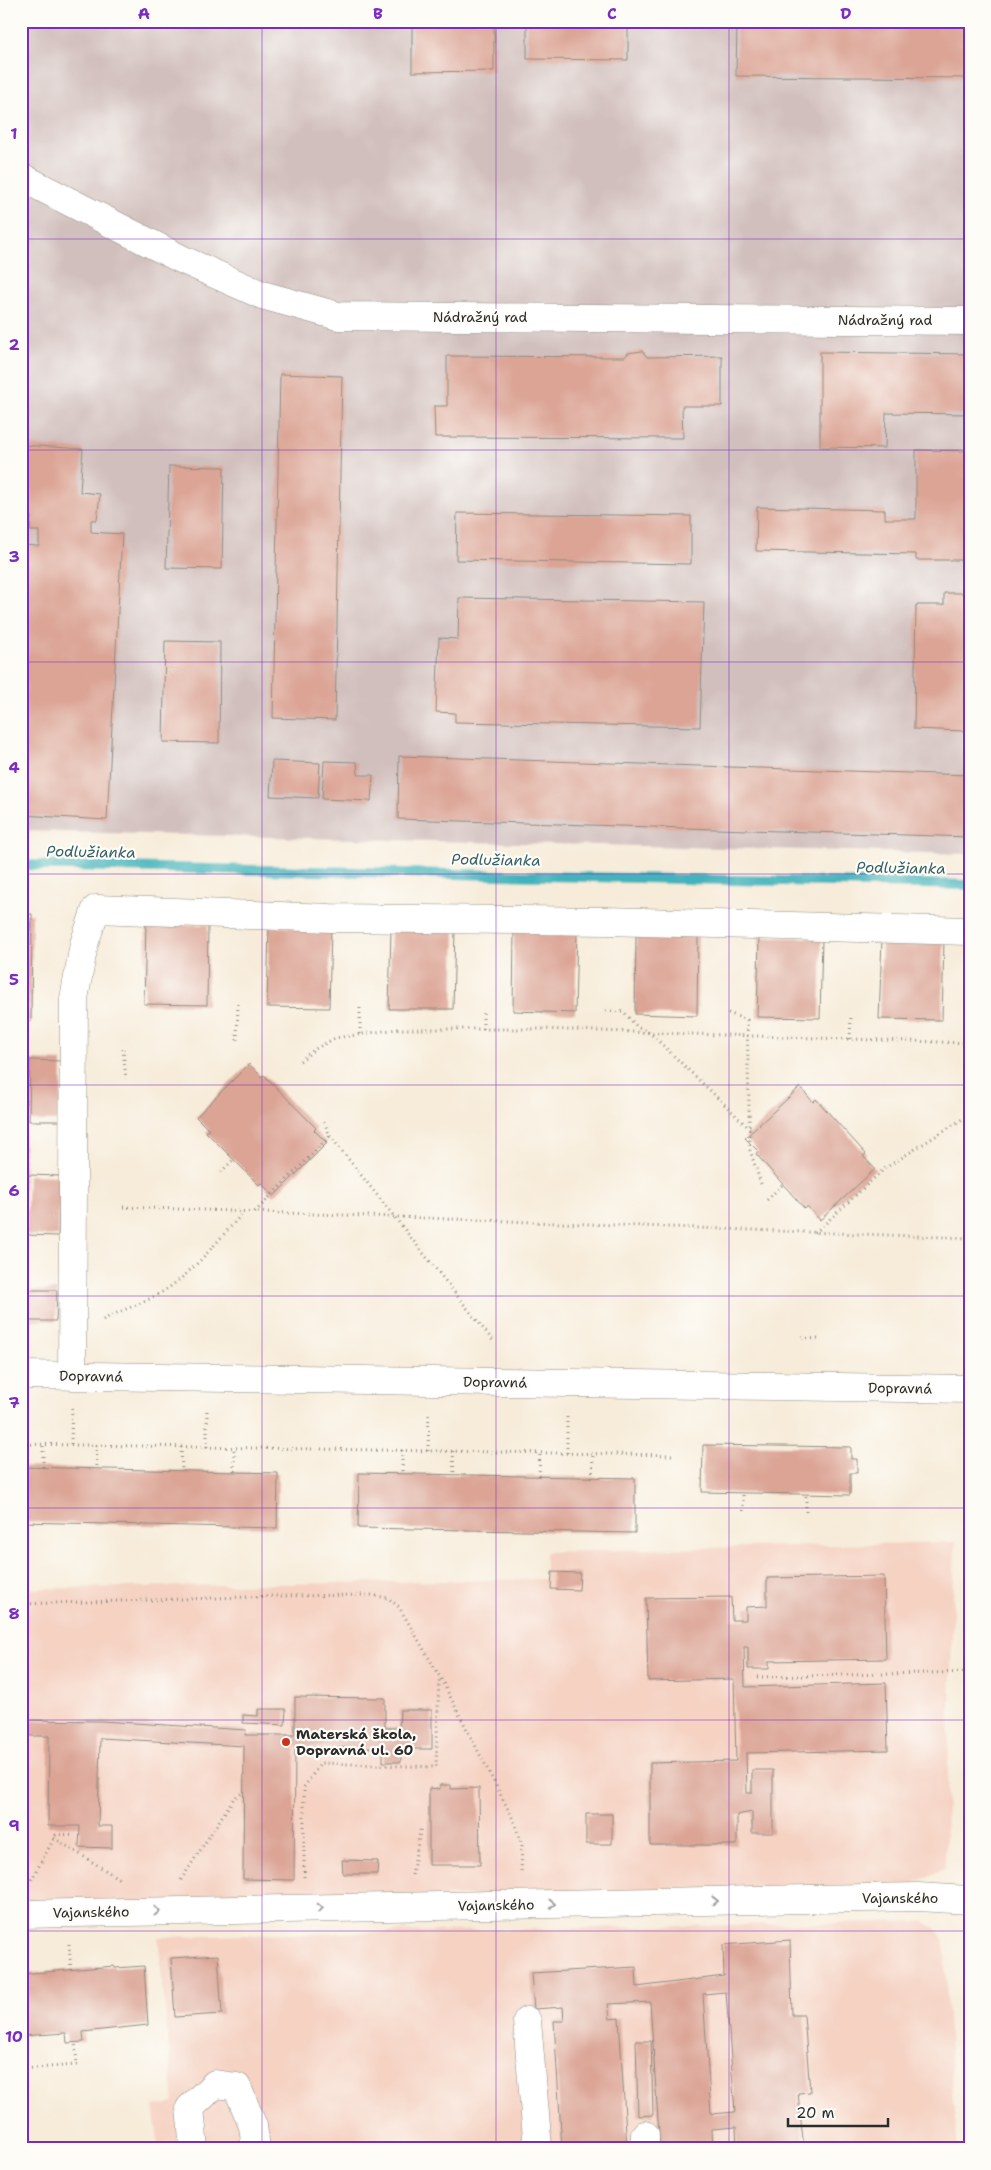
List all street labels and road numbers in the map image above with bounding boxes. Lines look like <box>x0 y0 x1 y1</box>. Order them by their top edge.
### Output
street label: Nádražný rad <box>433 308 527 326</box>
street label: Nádražný rad <box>838 311 932 329</box>
street label: Dopravná <box>59 1366 123 1386</box>
street label: Dopravná <box>463 1372 527 1392</box>
street label: Dopravná <box>868 1378 932 1398</box>
street label: Vajanského <box>862 1889 938 1907</box>
street label: Vajanského <box>458 1895 534 1915</box>
street label: Vajanského <box>53 1902 129 1922</box>

